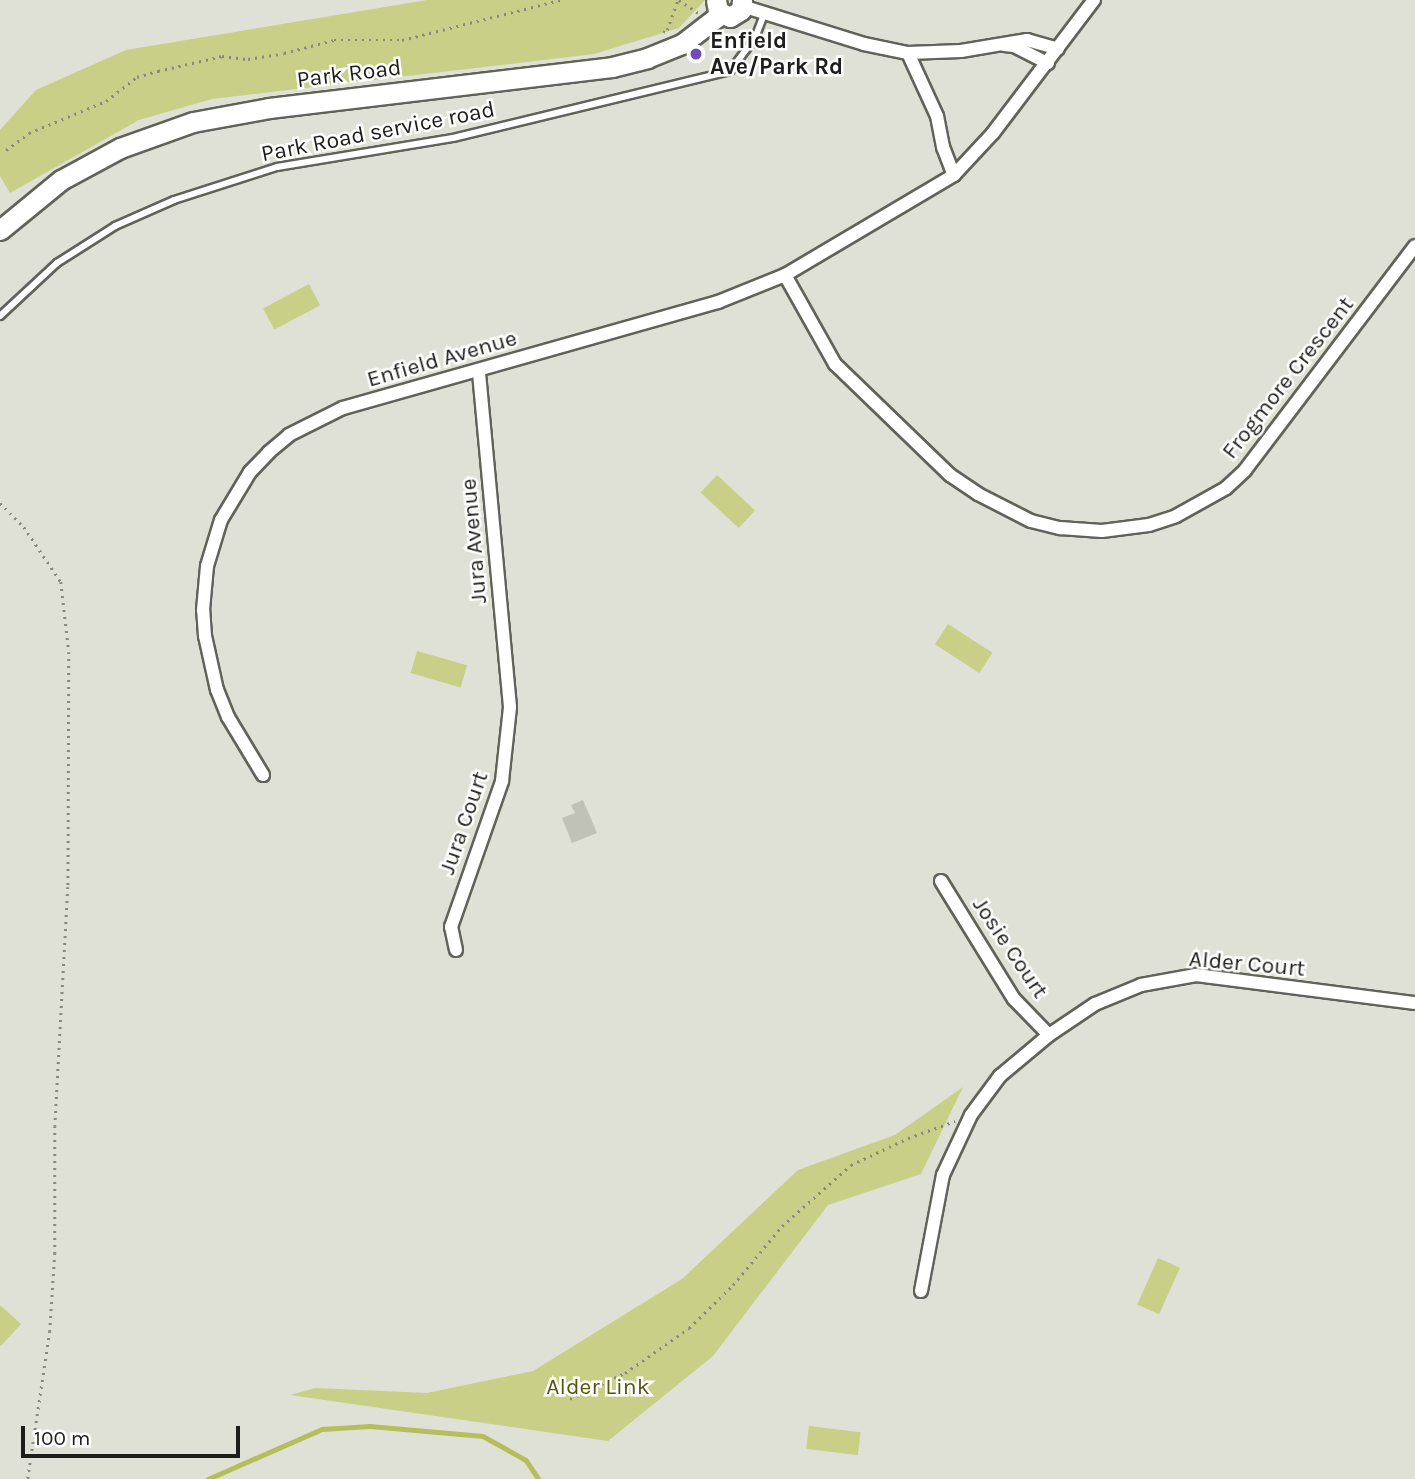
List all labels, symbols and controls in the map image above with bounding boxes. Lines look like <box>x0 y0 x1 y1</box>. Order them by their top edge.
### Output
place label: Enfield Ave/Park Rd <box>710 27 843 81</box>
marker: Enfield Ave/Park Rd <box>688 46 704 62</box>
street label: Park Road <box>295 54 403 94</box>
street label: Park Road service road <box>259 96 497 168</box>
street label: Frogmore Crescent <box>1216 291 1360 465</box>
street label: Enfield Avenue <box>364 324 520 394</box>
street label: Jura Avenue <box>455 477 493 605</box>
street label: Jura Court <box>434 768 494 878</box>
street label: Josie Court <box>966 892 1054 1004</box>
street label: Alder Court <box>1188 945 1306 983</box>
park label: Alder Link <box>546 1373 650 1401</box>
scale bar <box>24 1412 243 1456</box>
text: 100 m <box>34 1426 91 1450</box>

